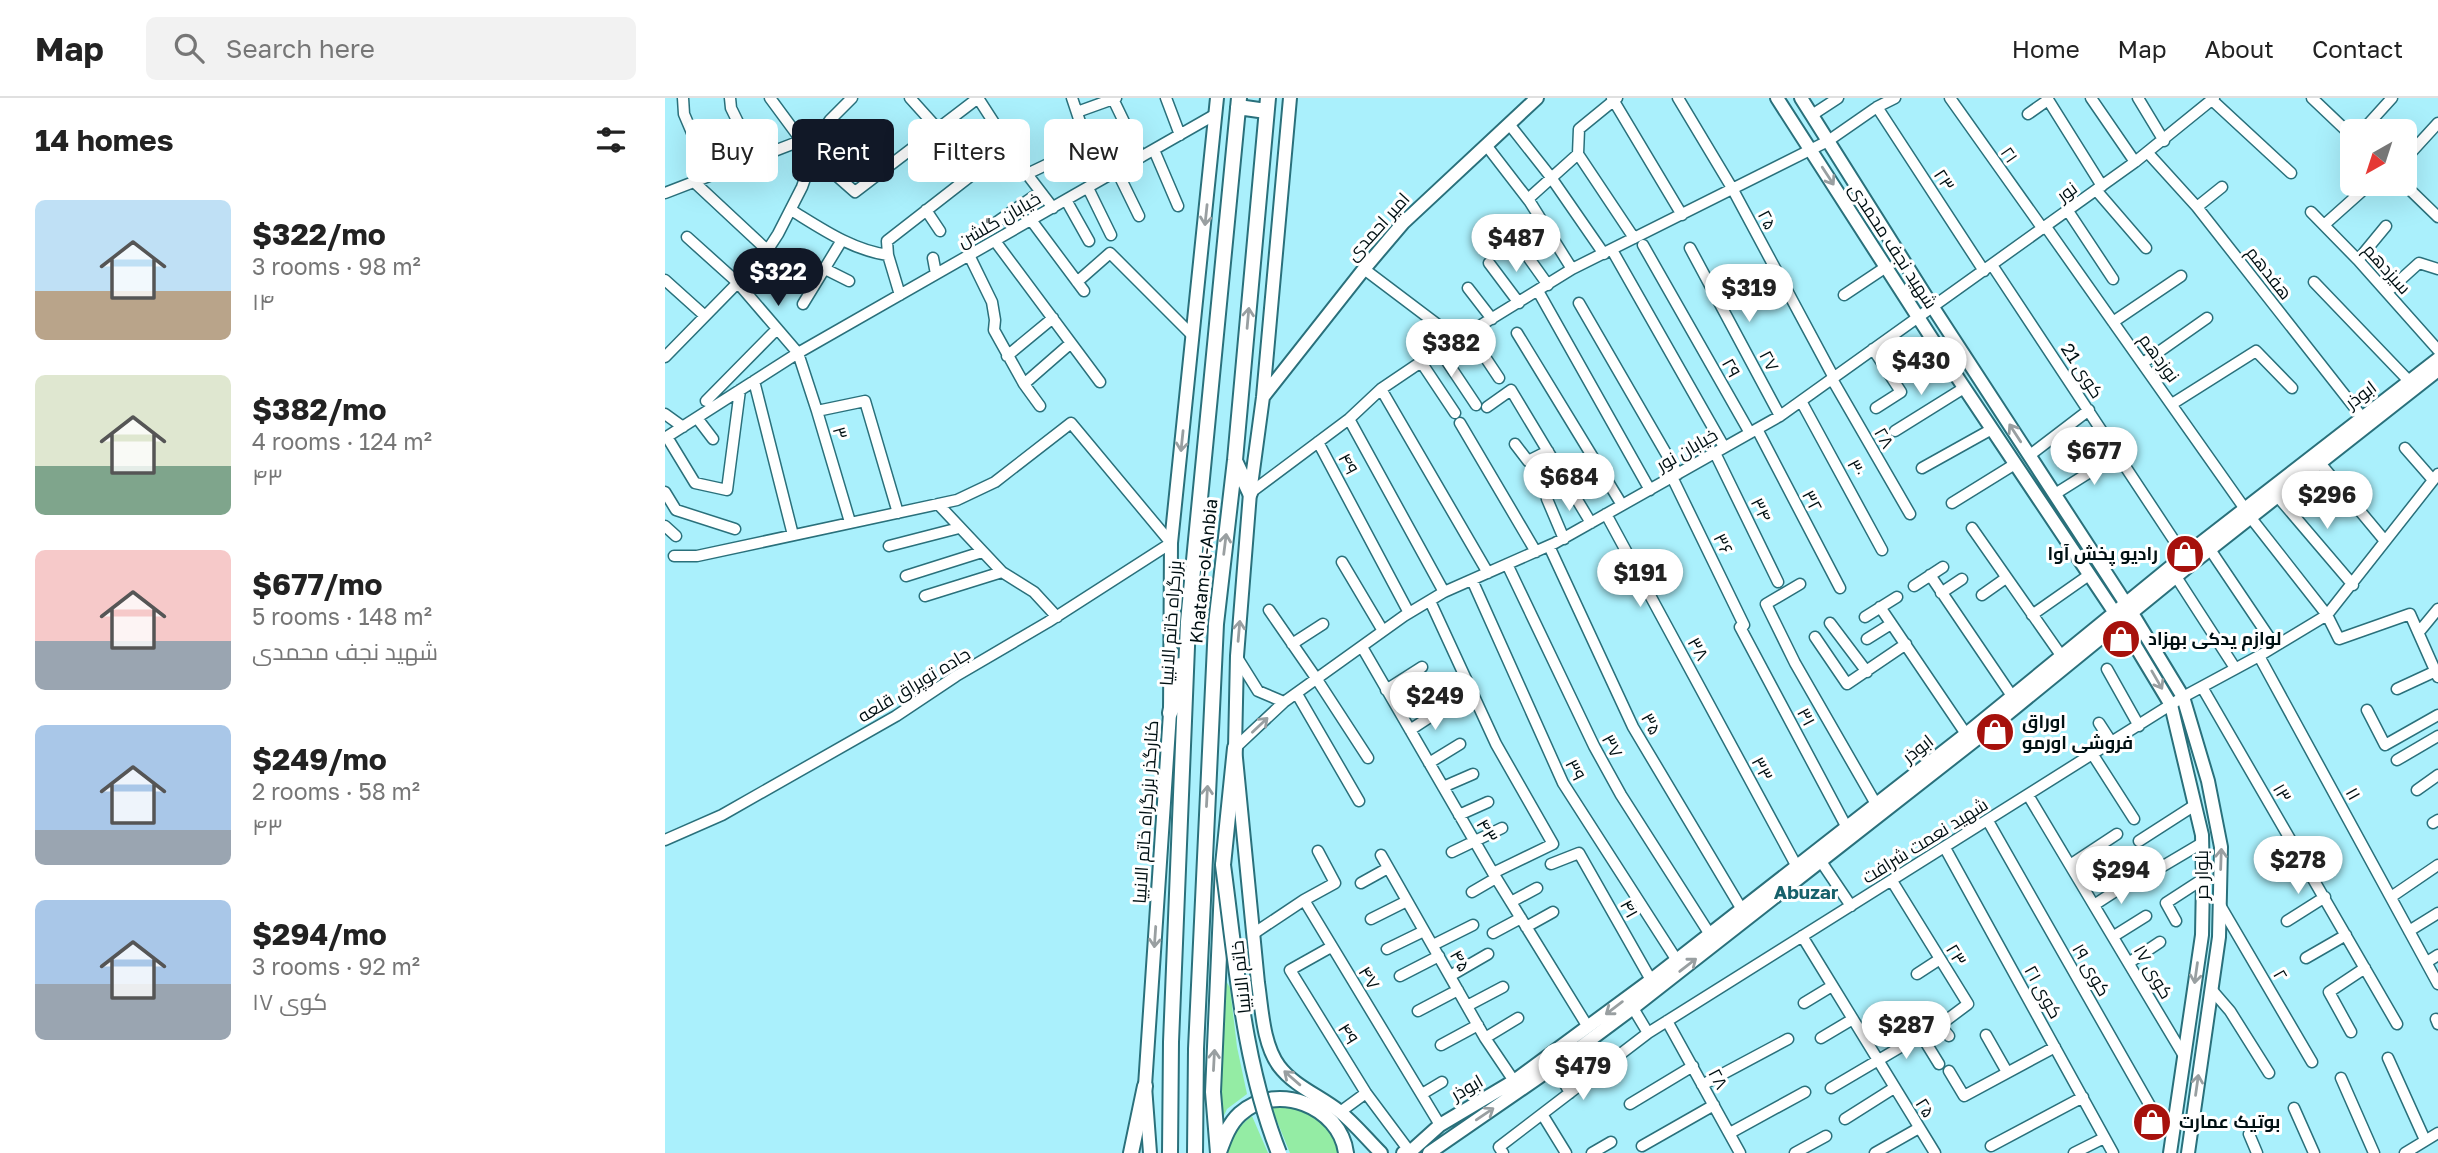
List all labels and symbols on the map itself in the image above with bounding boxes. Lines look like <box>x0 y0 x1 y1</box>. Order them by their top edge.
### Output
north arrow <box>2340 119 2417 196</box>
street label: ۲۱ <box>1996 142 2023 167</box>
street label: ۲۳ <box>1930 164 1960 195</box>
one-way arrow <box>1820 166 1835 185</box>
street label: نور <box>2051 176 2082 207</box>
street label: شهید نجف محمدی <box>1844 178 1943 313</box>
street label: خیابان گلشن <box>953 186 1045 253</box>
street label: امیر احمدی <box>1341 188 1414 266</box>
one-way arrow <box>1199 203 1212 225</box>
street label: ۲۵ <box>1754 206 1782 233</box>
pin: $487 <box>1475 214 1557 274</box>
street label: سیزدهم <box>2358 239 2416 299</box>
street label: هفدهم <box>2241 241 2297 305</box>
pin: $322 <box>737 248 819 308</box>
pin: $319 <box>1708 264 1790 324</box>
one-way arrow <box>1242 307 1255 330</box>
pin: $382 <box>1410 320 1492 379</box>
street label: نوزدهم <box>2133 329 2185 387</box>
pin: $430 <box>1880 338 1962 397</box>
street label: کوی 21 <box>2056 339 2109 403</box>
street label: ۲۷ <box>1755 346 1784 375</box>
street label: ۲۹ <box>1718 354 1746 381</box>
street label: ابوذر <box>2340 375 2381 414</box>
street label: خیابان نور <box>1651 423 1722 477</box>
street label: ۲۸ <box>1870 423 1900 452</box>
one-way arrow <box>2008 423 2022 443</box>
street label: ۳ <box>829 424 853 442</box>
pin: $677 <box>2053 428 2135 487</box>
one-way arrow <box>1176 429 1189 452</box>
street label: ۴۹ <box>1334 449 1364 478</box>
pin: $684 <box>1528 454 1610 513</box>
street label: ۳۰ <box>1843 455 1871 480</box>
pin: $296 <box>2286 472 2368 531</box>
street label: ۳۲ <box>1798 486 1828 515</box>
street label: ۳۴ <box>1747 494 1777 525</box>
street label: Khatam-ol-Anbia <box>1184 497 1222 644</box>
street label: ۳۶ <box>1709 529 1738 558</box>
one-way arrow <box>1219 533 1232 556</box>
shop icon: رادیو پخش آوا <box>2164 533 2206 575</box>
place label: رادیو پخش آوا <box>2048 542 2158 566</box>
pin: $191 <box>1599 550 1681 609</box>
street label: بزرگراه خاتم الانبیا <box>1155 559 1187 687</box>
shop icon: لوازم یدکی بهزاد <box>2100 618 2142 660</box>
one-way arrow <box>1233 620 1246 643</box>
place label: لوازم یدکی بهزاد <box>2148 627 2282 651</box>
street label: ۳۸ <box>1684 633 1714 664</box>
street label: جاده توپراق قلعه <box>853 642 975 728</box>
one-way arrow <box>2150 670 2164 690</box>
pin: $249 <box>1394 672 1476 732</box>
street label: ۳۱ <box>1793 704 1821 730</box>
street label: ۳۵ <box>1637 709 1667 738</box>
place label: اوراق فروشی اورمو <box>2022 710 2133 754</box>
shop icon: اوراق فروشی اورمو <box>1974 711 2016 753</box>
one-way arrow <box>1250 717 1268 734</box>
street label: کنارگذر بزرگراه خاتم الانبیا <box>1128 720 1164 904</box>
street label: ابوذر <box>1897 729 1938 769</box>
street label: ۳۷ <box>1598 730 1628 761</box>
street label: ۳۳ <box>1747 753 1778 784</box>
street label: ۳۹ <box>1561 755 1591 784</box>
street label: ۱۳ <box>2269 779 2297 806</box>
street label: ۱۱ <box>2342 783 2366 804</box>
one-way arrow <box>1201 784 1214 807</box>
street label: شهید نعمت شرافت <box>1857 793 1992 889</box>
street label: ۴۳ <box>1472 815 1503 846</box>
pin: $278 <box>2257 836 2339 896</box>
pin: $294 <box>2080 846 2162 906</box>
one-way arrow <box>2214 848 2227 871</box>
street label: بلوار حر <box>2190 850 2213 901</box>
district label: Abuzar <box>1774 880 1839 903</box>
street label: ۴۱ <box>1616 896 1644 922</box>
one-way arrow <box>1148 925 1161 948</box>
street label: خاتم الانبیا <box>1225 939 1257 1015</box>
street label: کوی ۱۹ <box>2067 939 2116 1000</box>
street label: ۲۳ <box>1942 940 1972 969</box>
street label: کوی ۱۷ <box>2129 940 2178 1003</box>
street label: ۴۵ <box>1446 946 1476 975</box>
one-way arrow <box>1678 957 1696 973</box>
street label: کوی ۲۱ <box>2019 961 2067 1022</box>
street label: ۴۷ <box>1354 962 1385 993</box>
one-way arrow <box>2189 962 2202 984</box>
street label: ۲ <box>2269 965 2293 984</box>
one-way arrow <box>1606 1000 1624 1015</box>
pin: $287 <box>1865 1002 1947 1061</box>
street label: ۴۹ <box>1334 1019 1364 1048</box>
pin: $479 <box>1542 1042 1624 1102</box>
one-way arrow <box>1208 1049 1221 1072</box>
street label: ۲۸ <box>1704 1064 1733 1093</box>
street label: ابوذر <box>1446 1069 1487 1106</box>
one-way arrow <box>1283 1070 1301 1086</box>
one-way arrow <box>2191 1075 2204 1097</box>
street label: ۲۵ <box>1911 1093 1940 1121</box>
shop icon: بوتیک عمارت <box>2131 1101 2173 1143</box>
one-way arrow <box>1474 1107 1494 1121</box>
place label: بوتیک عمارت <box>2179 1110 2280 1133</box>

